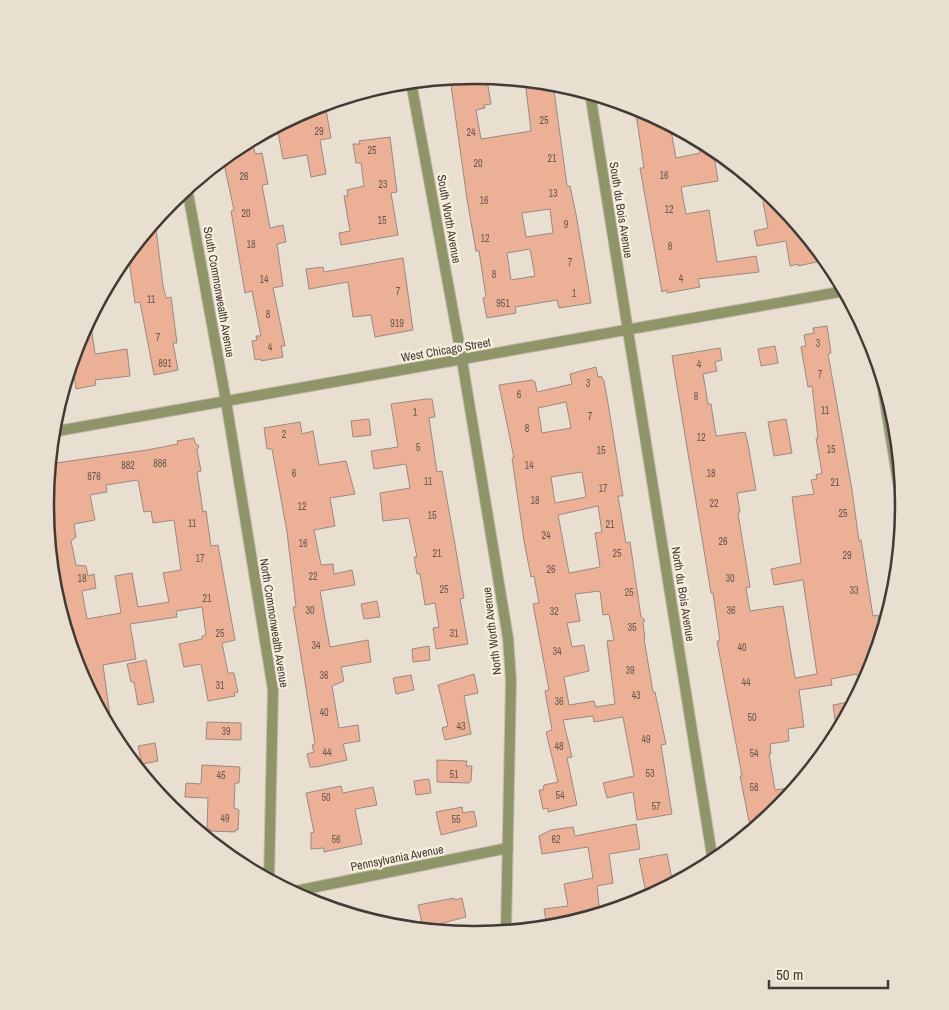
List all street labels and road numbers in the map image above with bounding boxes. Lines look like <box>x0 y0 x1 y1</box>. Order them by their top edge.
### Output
street label: South du Bois Avenue <box>605 161 637 259</box>
street label: South Worth Avenue <box>433 173 465 265</box>
street label: South Commonwealth Avenue <box>200 226 238 358</box>
street label: West Chicago Street <box>400 334 492 366</box>
street label: North du Bois Avenue <box>668 546 698 642</box>
street label: North Commonwealth Avenue <box>256 557 292 689</box>
street label: North Worth Avenue <box>479 586 505 676</box>
street label: Pennsylvania Avenue <box>349 841 445 875</box>

